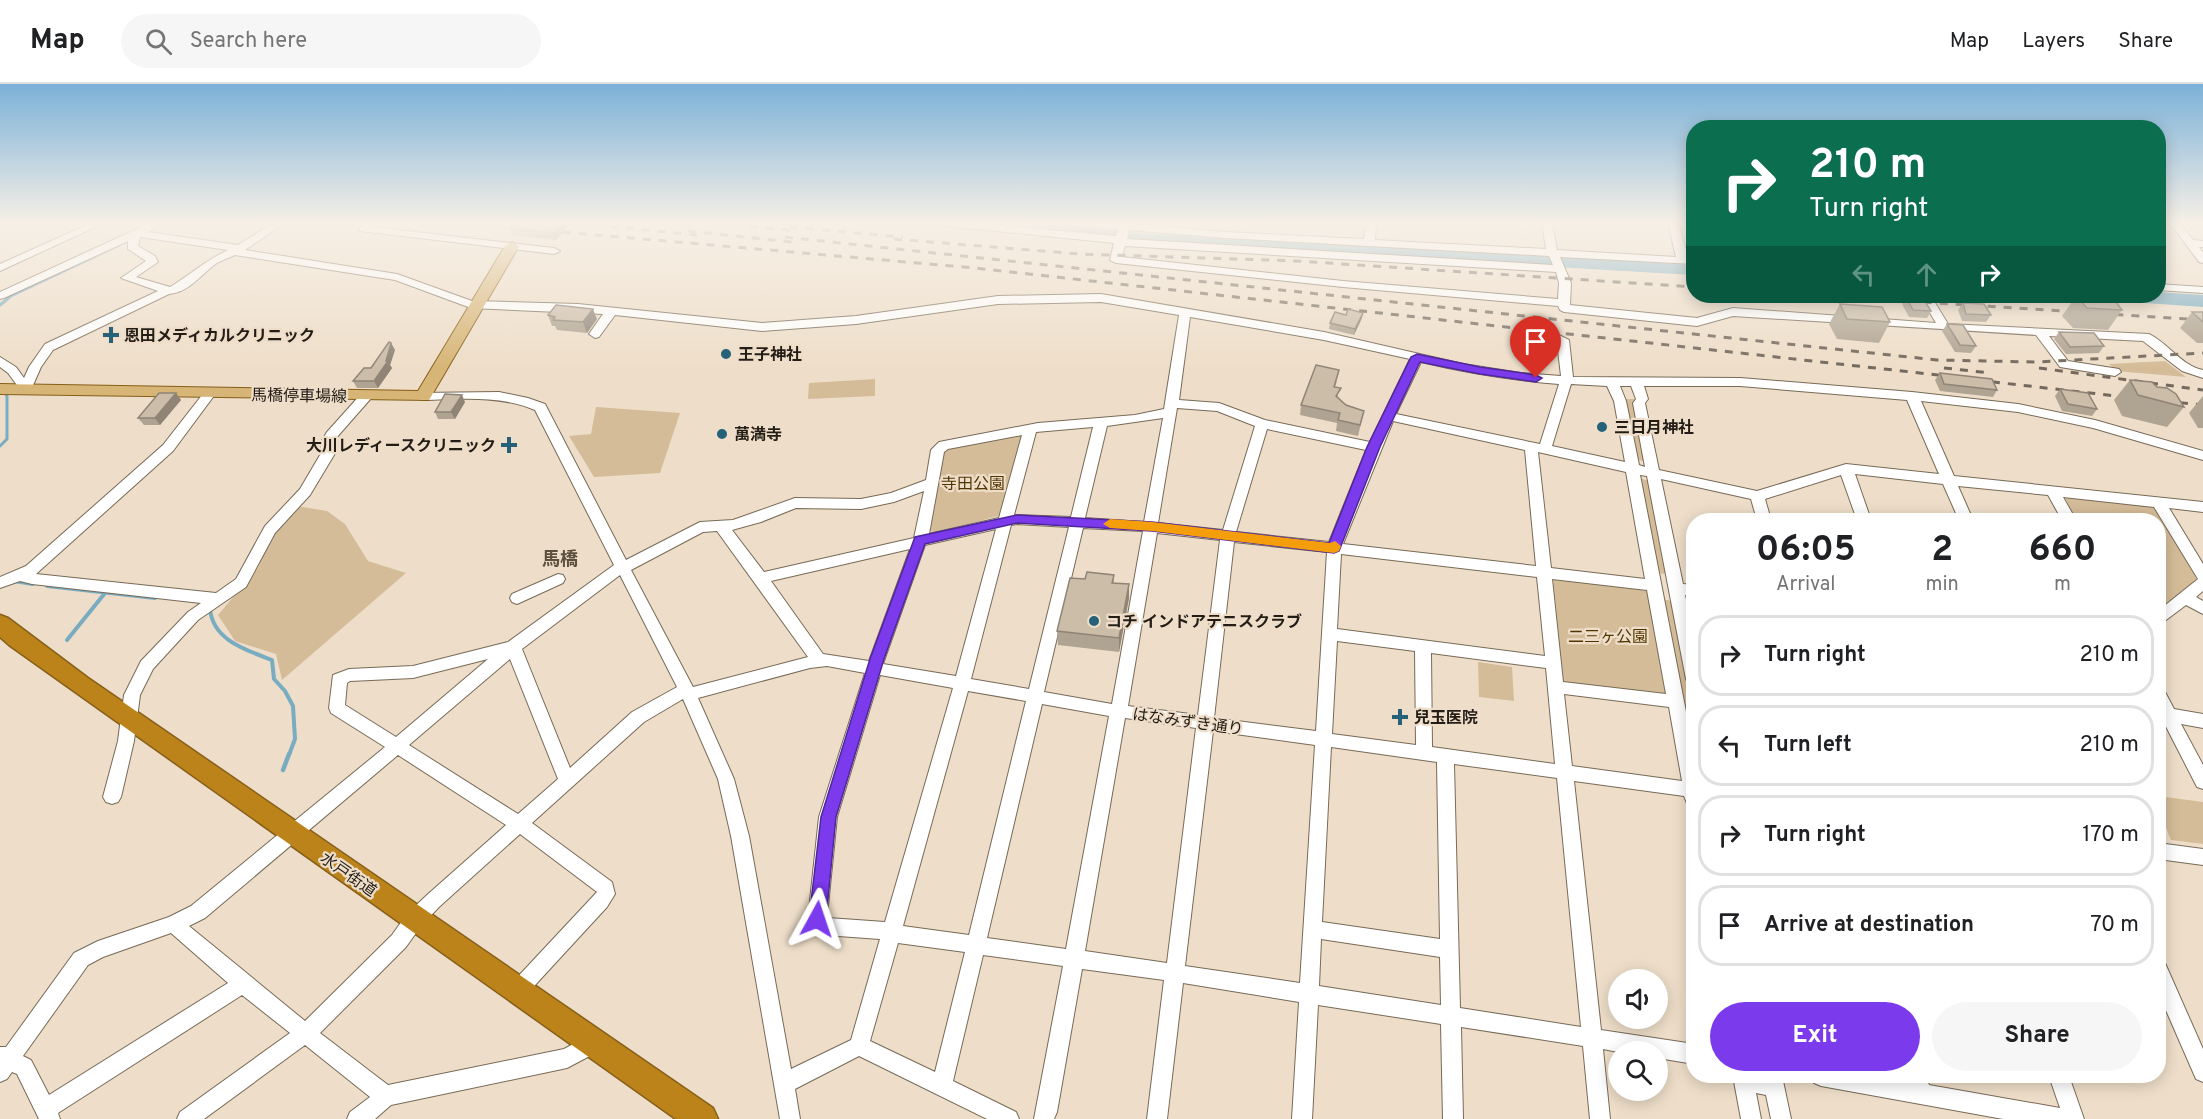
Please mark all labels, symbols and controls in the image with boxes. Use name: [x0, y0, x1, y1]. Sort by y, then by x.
search box: [121, 14, 541, 68]
text: Map: [30, 23, 85, 59]
icon: search: [142, 25, 175, 58]
text: Search here: [190, 28, 307, 55]
text: Map: [1950, 28, 1989, 55]
text: Layers: [2022, 28, 2085, 55]
text: Share: [2118, 28, 2173, 55]
text: 210 m: [1809, 140, 1926, 193]
icon: right: [1710, 144, 1788, 222]
text: Turn right: [1809, 192, 1928, 226]
icon: left: [1847, 258, 1880, 291]
icon: ahead: [1910, 258, 1943, 291]
icon: right: [1973, 258, 2006, 291]
pin: [1510, 316, 1561, 378]
icon: arrive: [1519, 325, 1552, 358]
marker: 恩田メディカルクリニック: [102, 326, 120, 344]
place label: 恩田メディカルクリニック: [124, 327, 315, 347]
place label: 王子神社: [738, 345, 802, 366]
marker: 王子神社: [719, 347, 733, 361]
street label: 馬橋停車場線: [251, 386, 347, 408]
place label: 三日月神社: [1614, 418, 1694, 439]
marker: 三日月神社: [1595, 420, 1609, 434]
place label: 萬満寺: [734, 426, 782, 446]
marker: 萬満寺: [715, 427, 729, 441]
marker: 大川レディースクリニック: [500, 436, 518, 454]
place label: 大川レディースクリニック: [306, 437, 496, 457]
park label: 寺田公園: [941, 475, 1005, 495]
text: 06:05: [1756, 528, 1856, 574]
text: 2: [1931, 528, 1953, 574]
text: 660: [2028, 528, 2096, 574]
district label: 馬橋: [542, 549, 578, 572]
text: Arrival: [1776, 572, 1836, 598]
text: min: [1926, 572, 1959, 598]
text: m: [2054, 572, 2071, 598]
place label: コチ インドアテニスクラブ: [1106, 613, 1302, 633]
marker: コチ インドアテニスクラブ: [1087, 614, 1101, 628]
park label: 二三ヶ公園: [1568, 628, 1648, 648]
icon: right: [1713, 639, 1746, 672]
text: Turn right: [1764, 642, 1866, 669]
text: 210 m: [2079, 642, 2139, 669]
street label: はなみずき通り: [1131, 705, 1245, 741]
marker: 兒玉医院: [1391, 708, 1409, 726]
place label: 兒玉医院: [1414, 709, 1478, 729]
icon: left: [1713, 729, 1746, 762]
text: Turn left: [1764, 732, 1852, 759]
text: 210 m: [2079, 732, 2139, 759]
icon: right: [1713, 819, 1746, 852]
text: Turn right: [1764, 822, 1866, 849]
text: 170 m: [2082, 822, 2139, 849]
street label: 水戸街道: [316, 849, 380, 902]
position arrow: [785, 887, 849, 951]
icon: arrive: [1713, 909, 1746, 942]
text: Arrive at destination: [1764, 912, 1974, 939]
text: 70 m: [2090, 912, 2139, 939]
map controls: [1608, 969, 1668, 1101]
button: sound: [1608, 969, 1668, 1029]
button: Exit: [1710, 1002, 1920, 1071]
button: Share: [1932, 1002, 2142, 1071]
button: search: [1608, 1041, 1668, 1101]

